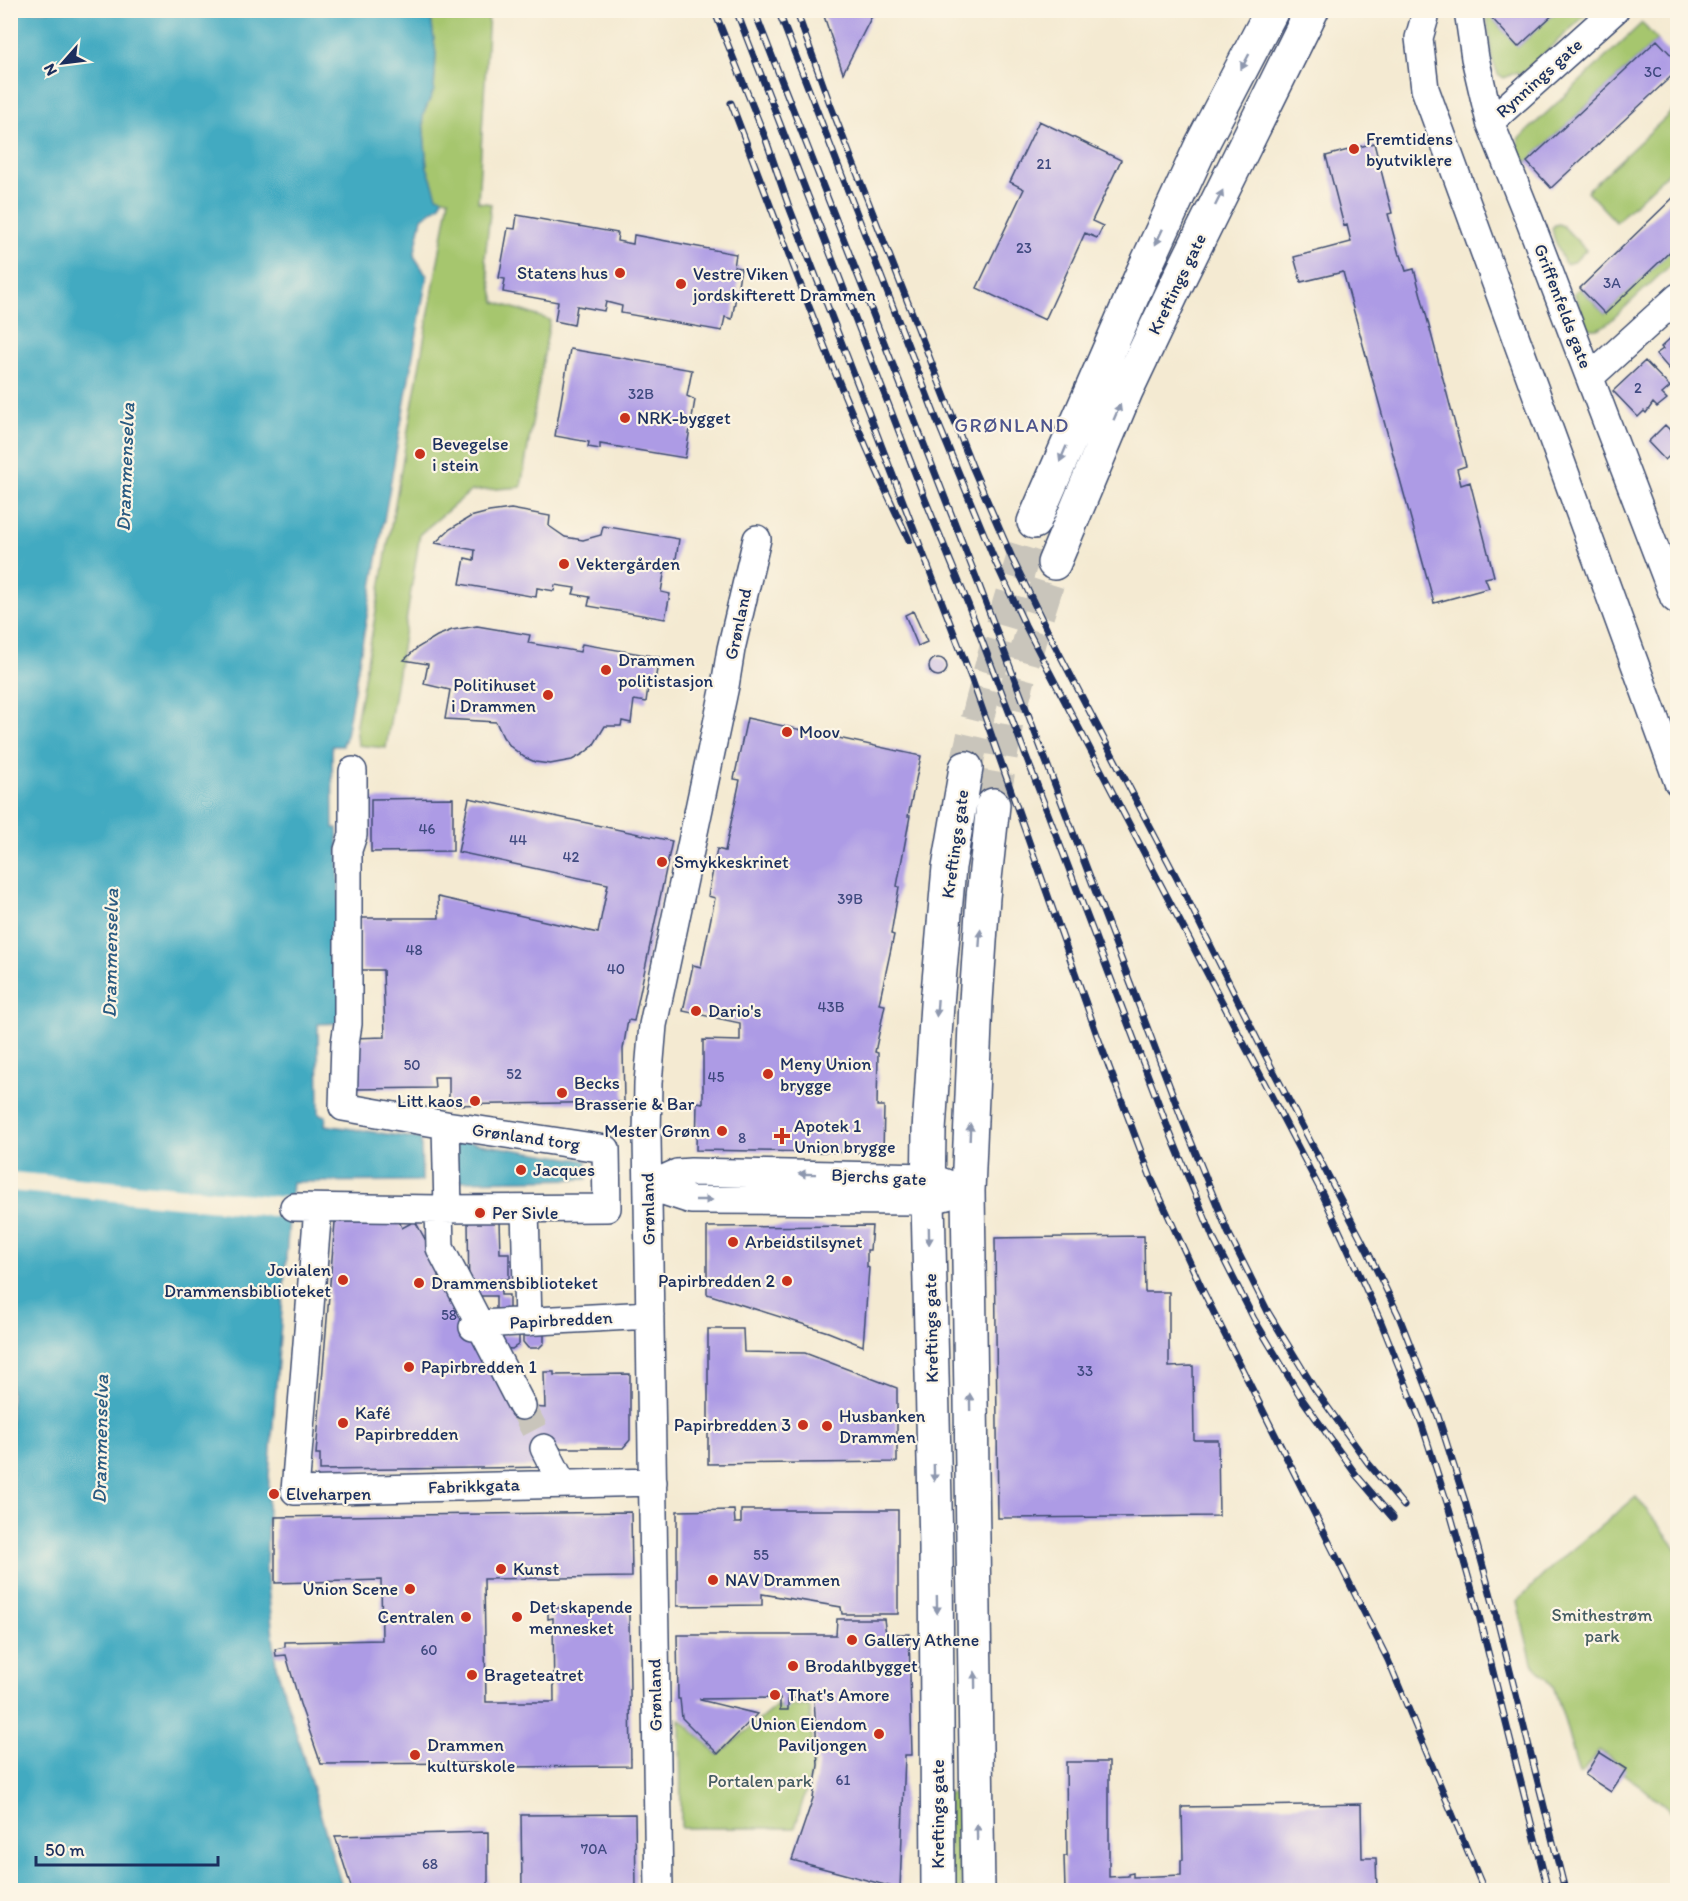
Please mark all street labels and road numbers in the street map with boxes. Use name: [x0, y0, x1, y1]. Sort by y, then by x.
street label: Rynnings gate: [1491, 34, 1587, 122]
street label: Kreftings gate: [1143, 230, 1211, 338]
street label: Griffenfelds gate: [1529, 241, 1597, 371]
street label: Grønland: [720, 586, 756, 662]
street label: Kreftings gate: [936, 788, 974, 900]
street label: Grønland torg: [471, 1119, 582, 1156]
street label: Bjerchs gate: [831, 1164, 927, 1190]
street label: Grønland: [636, 1172, 660, 1246]
street label: Kreftings gate: [919, 1273, 943, 1383]
street label: Papirbredden: [509, 1306, 613, 1334]
street label: Fabrikkgata: [428, 1473, 521, 1499]
street label: Grønland: [643, 1658, 667, 1732]
street label: Kreftings gate: [927, 1759, 949, 1869]

